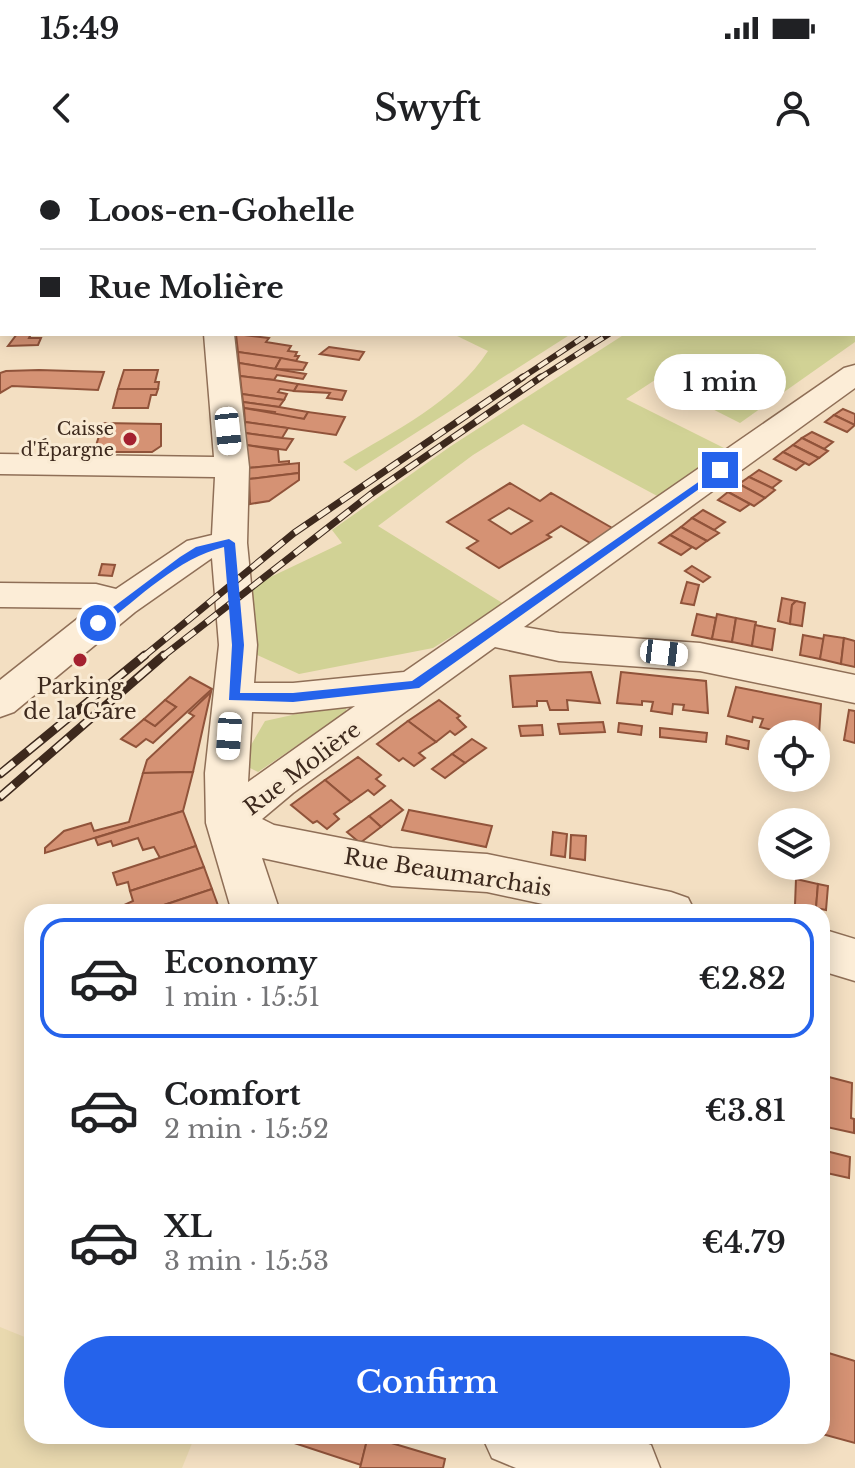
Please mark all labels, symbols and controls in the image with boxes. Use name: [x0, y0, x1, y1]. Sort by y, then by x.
text: 15:49: [40, 10, 120, 47]
icon: back: [40, 86, 84, 130]
text: Swyft: [374, 86, 481, 131]
icon: person: [771, 86, 815, 130]
text: Loos-en-Gohelle: [88, 192, 355, 229]
text: Rue Molière: [88, 269, 284, 306]
callout: 1 min: [654, 354, 786, 410]
text: 1 min: [683, 366, 757, 398]
car: [214, 406, 242, 456]
place label: Caisse d'Épargne: [21, 418, 114, 461]
marker: Caisse d'Épargne: [121, 430, 139, 448]
route end: [702, 452, 738, 488]
route start: [80, 605, 116, 641]
car: [639, 638, 689, 668]
marker: Parking de la Gare: [71, 651, 89, 669]
place label: Parking de la Gare: [23, 673, 137, 725]
car: [215, 711, 243, 761]
street label: Rue Molière: [239, 716, 366, 821]
map controls: [758, 720, 830, 880]
button: locate: [758, 720, 830, 792]
button: layers: [758, 808, 830, 880]
street label: Rue Beaumarchais: [342, 843, 554, 902]
icon: car: [68, 942, 140, 1014]
text: Economy: [164, 944, 317, 981]
text: €2.82: [699, 960, 786, 997]
text: 1 min · 15:51: [164, 981, 320, 1013]
icon: car: [68, 1074, 140, 1146]
text: Comfort: [164, 1076, 301, 1113]
text: €3.81: [705, 1092, 786, 1129]
text: 2 min · 15:52: [164, 1113, 329, 1145]
icon: car: [68, 1206, 140, 1278]
text: XL: [164, 1208, 212, 1245]
text: €4.79: [702, 1224, 786, 1261]
text: 3 min · 15:53: [164, 1245, 329, 1277]
button: Confirm: [64, 1336, 790, 1428]

